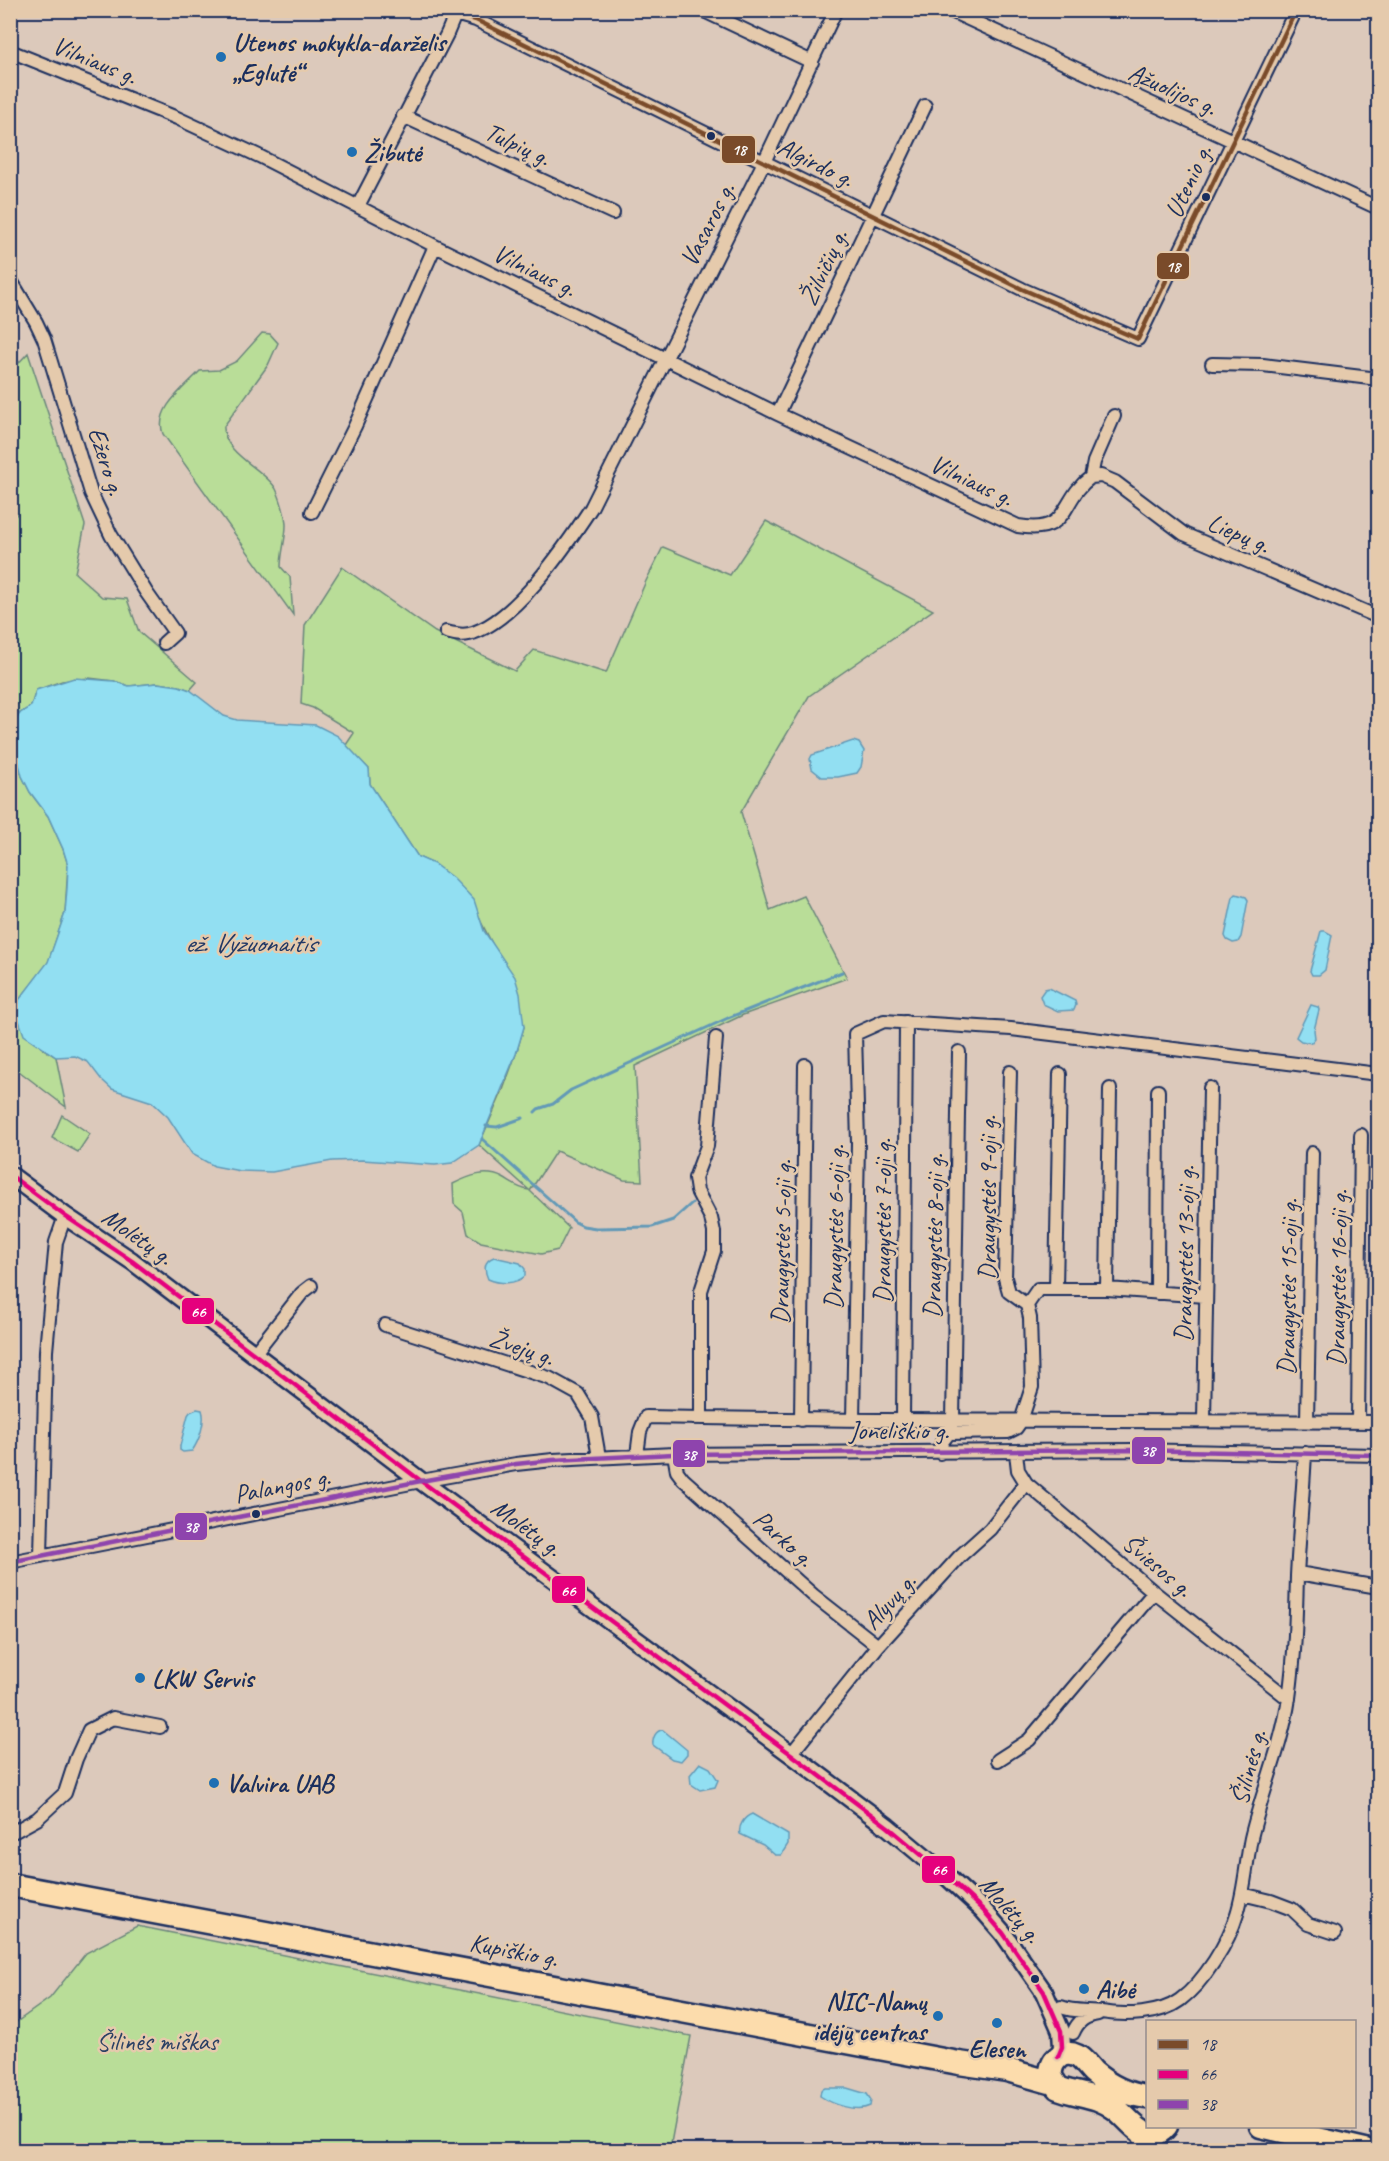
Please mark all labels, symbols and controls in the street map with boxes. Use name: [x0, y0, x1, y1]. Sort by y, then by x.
place label: Utenos mokykla-darželis „Eglutė“: [233, 26, 448, 89]
street label: Vilniaus g.: [48, 29, 143, 93]
marker: Utenos mokykla-darželis „Eglutė“: [214, 50, 228, 64]
street label: Ąžuolijos g.: [1123, 55, 1223, 124]
street label: Tulpių g.: [480, 115, 557, 174]
unlabelled marker: [705, 130, 717, 142]
street label: Algirdo g.: [772, 130, 860, 195]
line badge: 18: [721, 135, 756, 164]
place label: Žibutė: [364, 136, 423, 169]
street label: Utenio g.: [1157, 138, 1220, 223]
text: 18: [732, 140, 748, 160]
marker: Žibutė: [345, 145, 359, 159]
street label: Vasaros g.: [672, 176, 743, 272]
unlabelled marker: [1200, 191, 1212, 203]
street label: Žilvičių g.: [791, 223, 856, 311]
street label: Vilniaus g.: [488, 236, 582, 305]
line badge: 18: [1156, 252, 1190, 280]
text: 18: [1166, 257, 1182, 277]
street label: Ežero g.: [80, 423, 133, 500]
street label: Vilniaus g.: [925, 447, 1020, 514]
street label: Liepų g.: [1203, 506, 1276, 562]
water label: ež. Vyžuonaitis: [184, 926, 320, 960]
street label: Draugystės 9-oji g.: [971, 1115, 1004, 1280]
street label: Draugystės 7-oji g.: [866, 1138, 899, 1303]
street label: Draugystės 6-oji g.: [817, 1144, 852, 1310]
street label: Draugystės 8-oji g.: [916, 1153, 951, 1319]
street label: Draugystės 5-oji g.: [764, 1159, 799, 1325]
street label: Draugystės 13-oji g.: [1166, 1165, 1203, 1343]
street label: Draugystės 16-oji g.: [1319, 1189, 1356, 1367]
street label: Draugystės 15-oji g.: [1269, 1198, 1306, 1376]
street label: Molėtų g.: [96, 1200, 180, 1273]
line badge: 66: [181, 1297, 215, 1325]
text: 66: [190, 1302, 207, 1322]
street label: Žvejų g.: [485, 1321, 559, 1374]
street label: Joneliškio g.: [847, 1414, 950, 1447]
line badge: 38: [1131, 1436, 1166, 1465]
line badge: 38: [672, 1439, 706, 1468]
text: 38: [1141, 1441, 1157, 1461]
text: 38: [682, 1445, 698, 1465]
street label: Palangos g.: [231, 1460, 334, 1511]
street label: Molėtų g.: [485, 1491, 569, 1565]
street label: Parko g.: [746, 1502, 822, 1575]
unlabelled marker: [250, 1508, 262, 1520]
line badge: 38: [174, 1512, 208, 1541]
text: 38: [184, 1517, 200, 1537]
street label: Šviesos g.: [1116, 1526, 1200, 1605]
street label: Alyvų g.: [855, 1565, 924, 1637]
line badge: 66: [551, 1575, 586, 1604]
text: 66: [560, 1581, 577, 1601]
place label: LKW Servis: [152, 1662, 256, 1695]
marker: LKW Servis: [133, 1671, 147, 1685]
street label: Šilinės g.: [1223, 1725, 1275, 1808]
place label: Valvira UAB: [226, 1767, 336, 1800]
marker: Valvira UAB: [207, 1776, 221, 1790]
line badge: 66: [921, 1855, 956, 1884]
text: 66: [931, 1860, 948, 1880]
street label: Molėtų g.: [972, 1868, 1050, 1951]
street label: Kupiškio g.: [467, 1926, 562, 1975]
unlabelled marker: [1029, 1973, 1041, 1985]
place label: Aibė: [1096, 1973, 1137, 2006]
marker: Aibė: [1077, 1982, 1091, 1996]
place label: NIC-Namų idėjų centras: [813, 1985, 929, 2048]
marker: NIC-Namų idėjų centras: [931, 2009, 945, 2023]
marker: Elesen: [990, 2016, 1004, 2030]
legend: [1146, 2020, 1356, 2128]
park label: Šilinės miškas: [96, 2025, 220, 2058]
place label: Elesen: [969, 2032, 1028, 2065]
text: 18: [1200, 2033, 1218, 2055]
text: 66: [1200, 2063, 1217, 2085]
text: 38: [1200, 2093, 1218, 2115]

